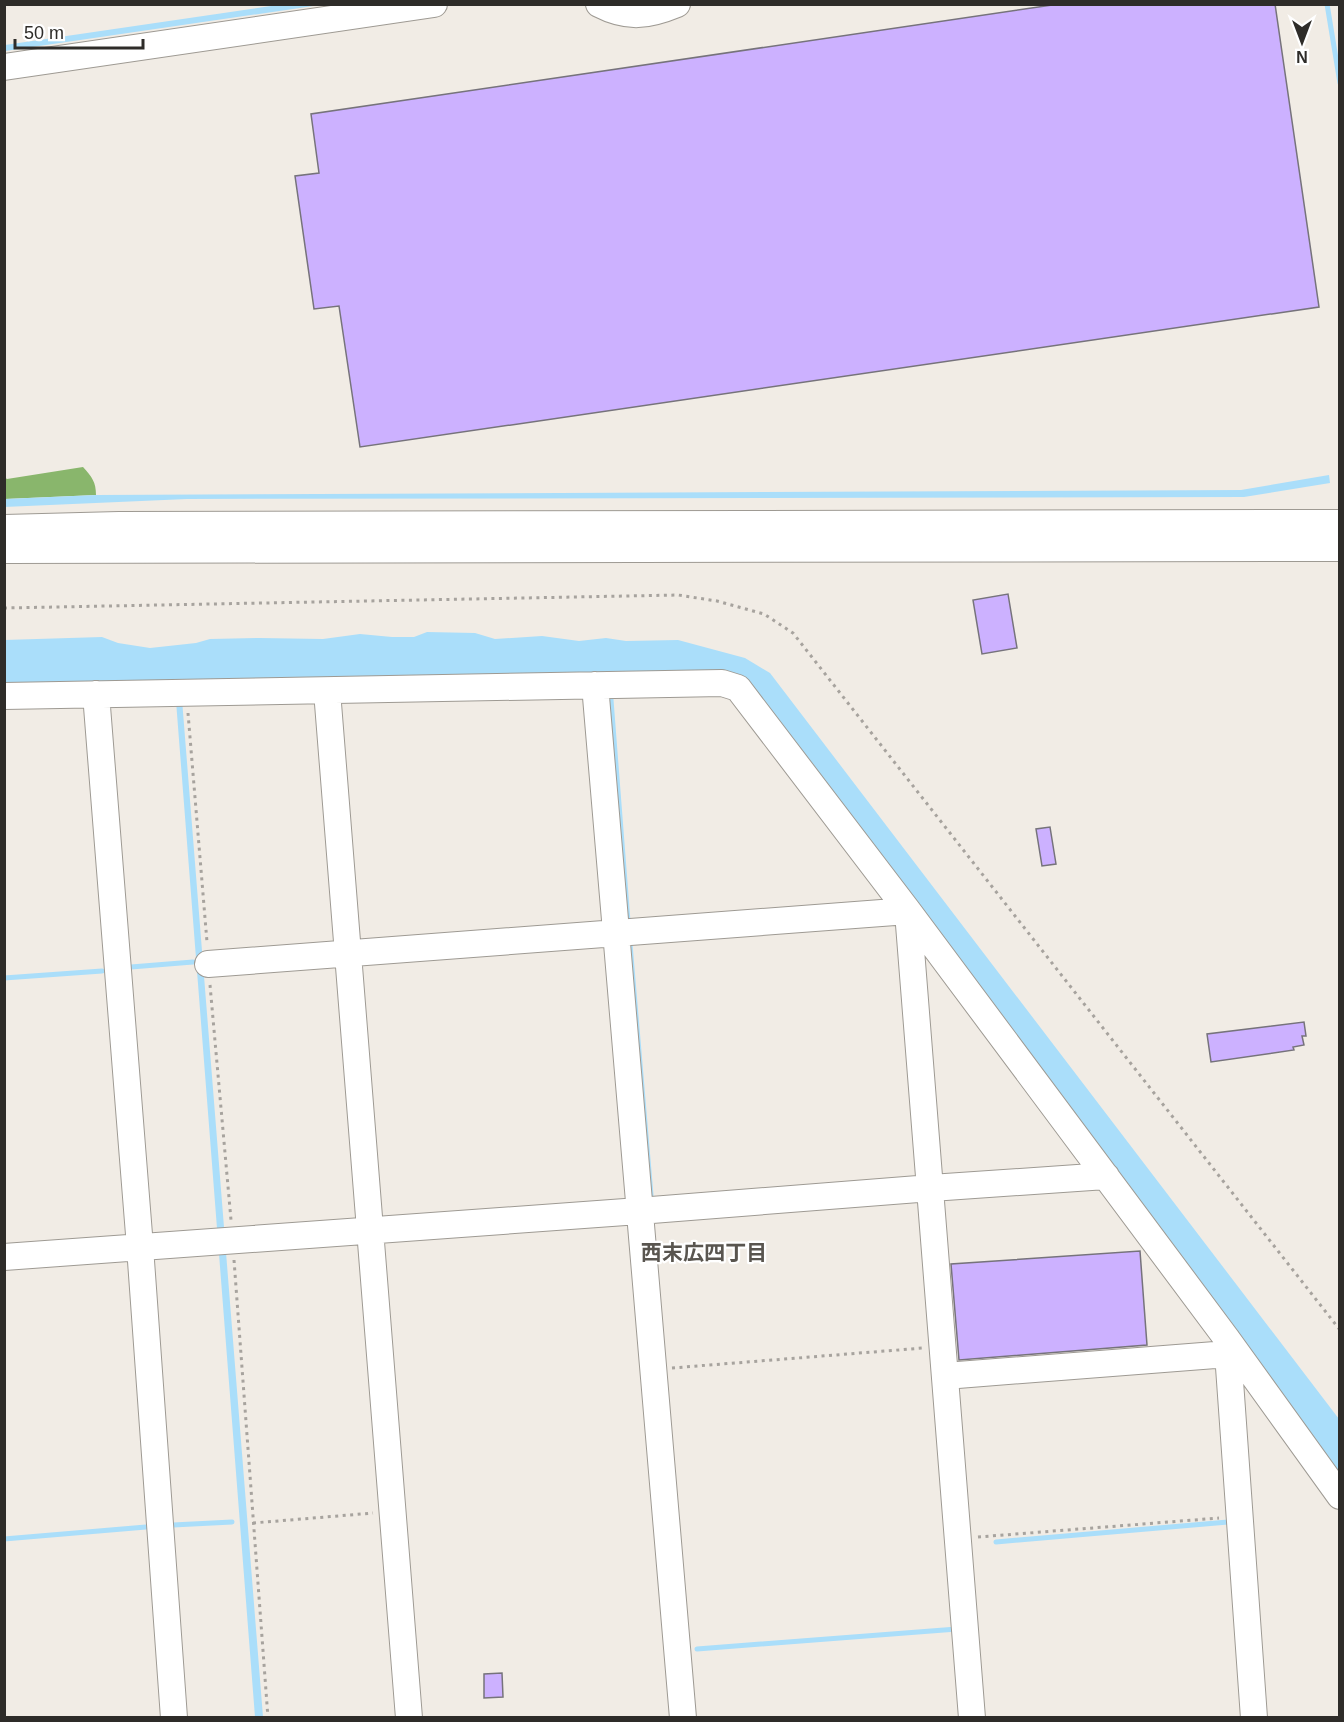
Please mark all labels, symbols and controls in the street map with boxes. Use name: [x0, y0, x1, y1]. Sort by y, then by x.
scale bar: [15, 12, 142, 50]
north arrow: [1272, 12, 1332, 72]
text: 50 m: [24, 23, 64, 43]
text: N: [1296, 48, 1308, 65]
district label: 西末広四丁目: [641, 1241, 767, 1264]

